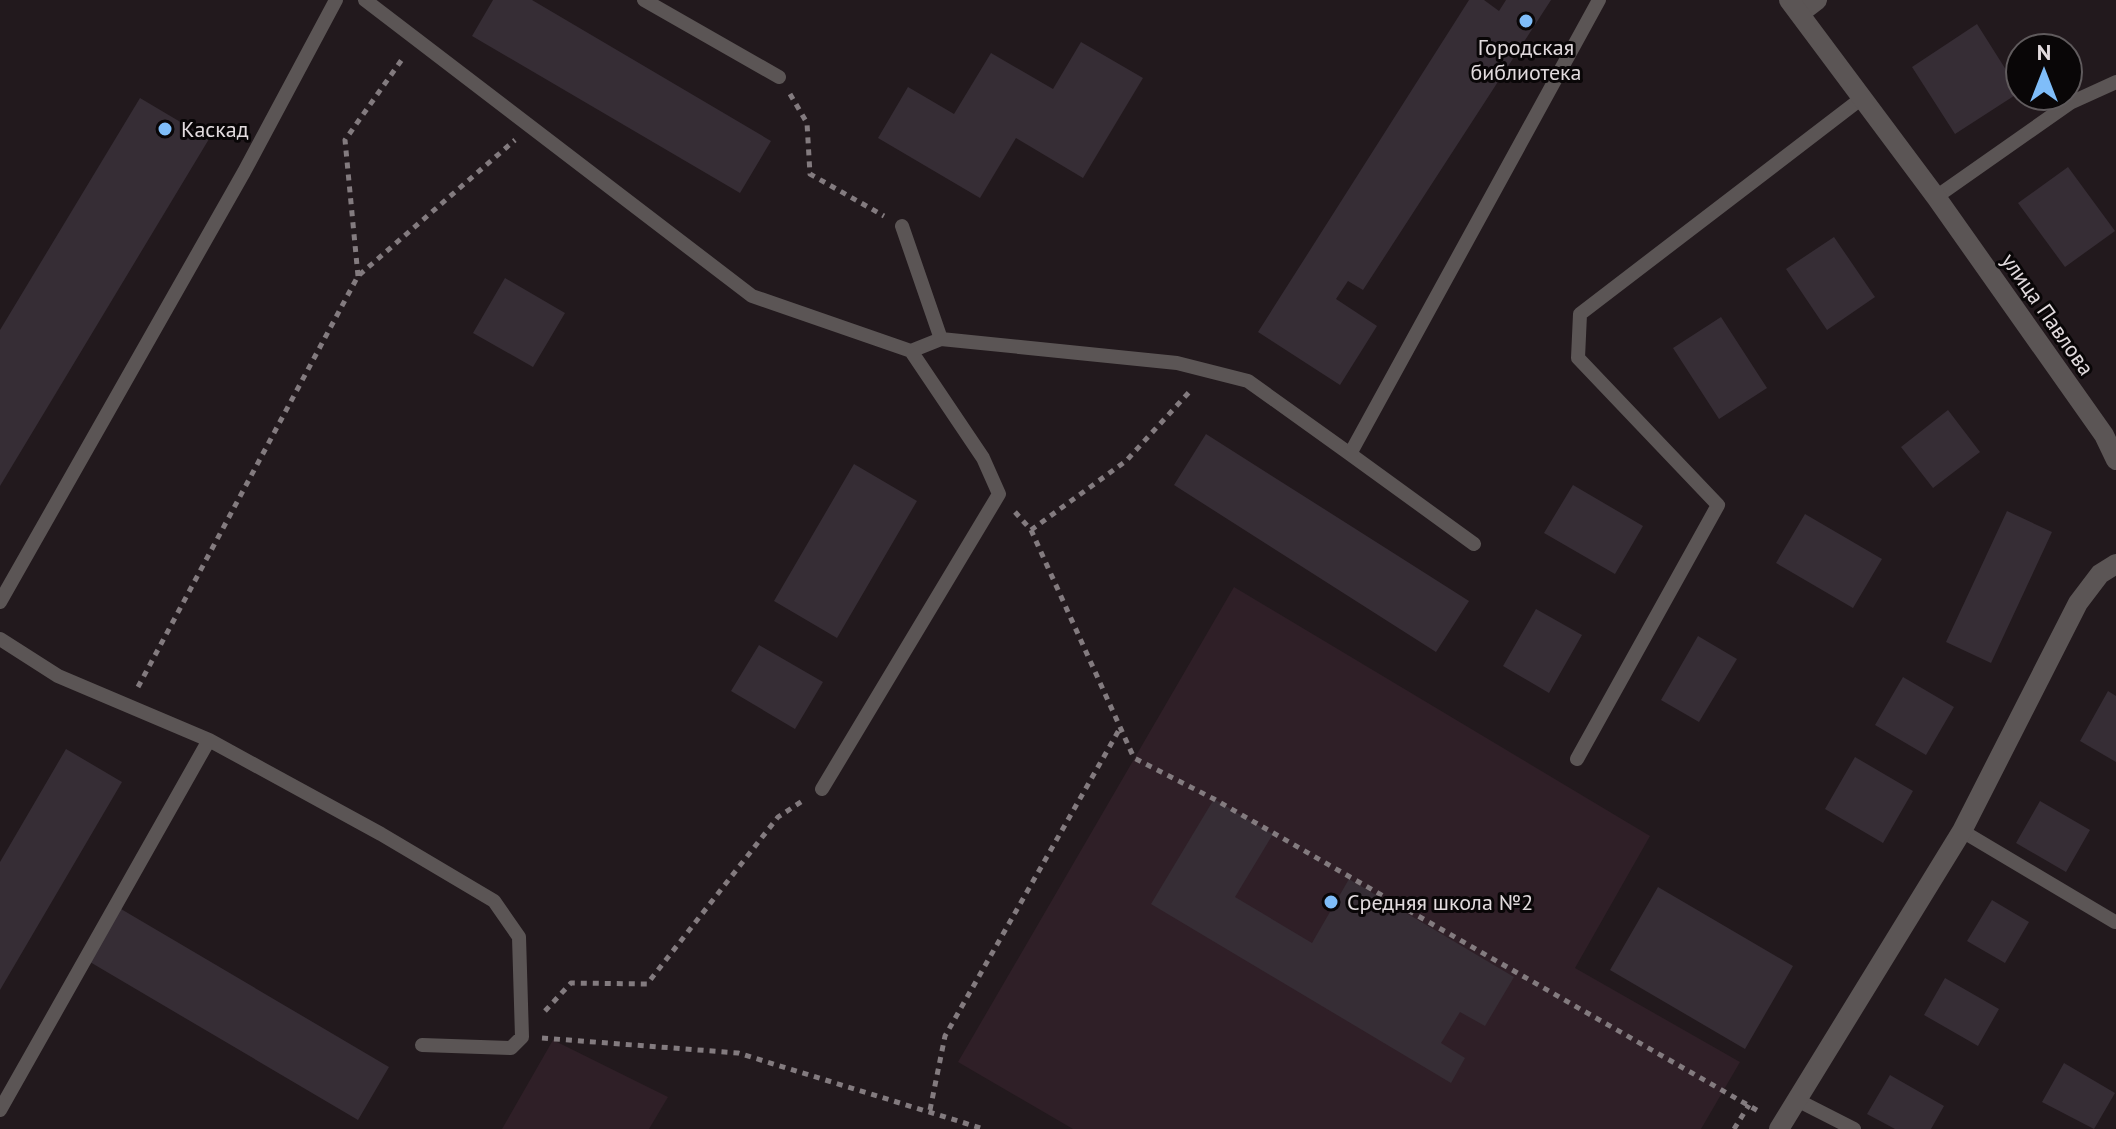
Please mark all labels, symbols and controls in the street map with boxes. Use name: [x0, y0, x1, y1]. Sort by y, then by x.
marker: Городская библиотека: [1517, 12, 1535, 30]
north arrow: [2004, 32, 2084, 112]
place label: Городская библиотека: [1471, 33, 1582, 86]
text: N: [2037, 38, 2051, 66]
place label: Каскад: [181, 115, 249, 143]
marker: Каскад: [156, 120, 174, 138]
street label: улица Павлова: [1996, 247, 2100, 381]
place label: Средняя школа №2: [1347, 888, 1533, 916]
marker: Средняя школа №2: [1322, 893, 1340, 911]

